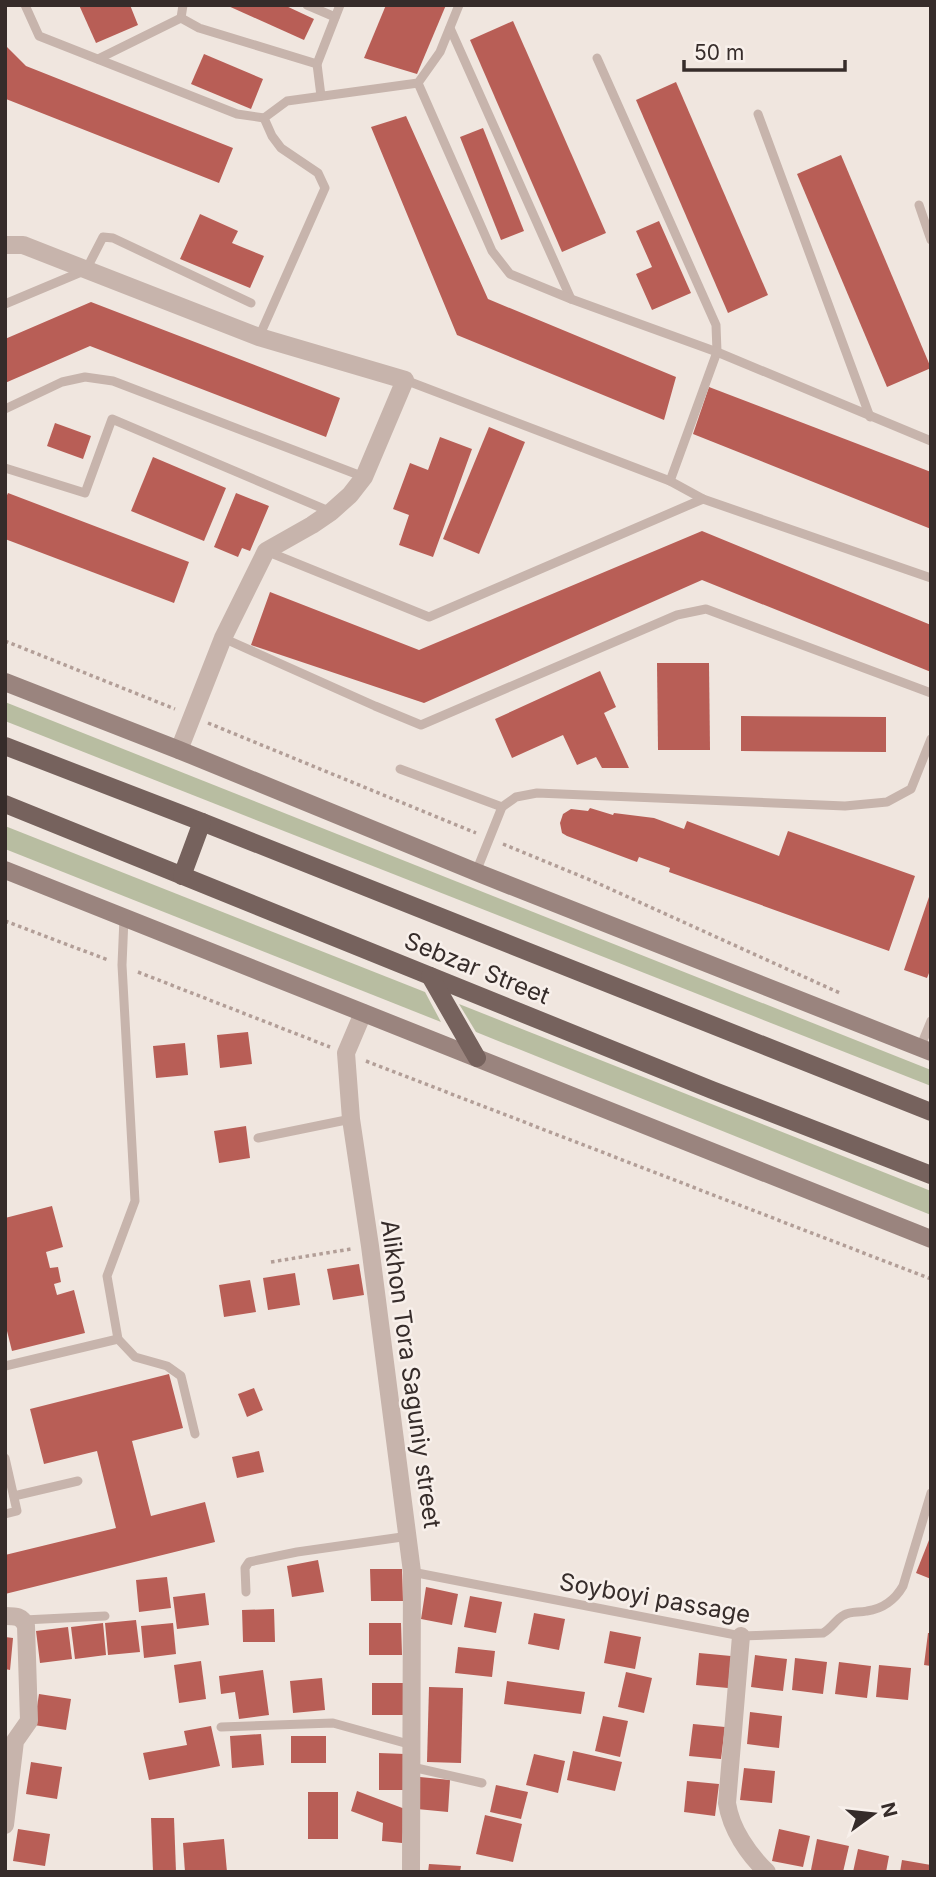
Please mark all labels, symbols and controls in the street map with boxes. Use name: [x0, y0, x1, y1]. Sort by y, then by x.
scale bar: [684, 28, 845, 72]
text: 50 m: [694, 40, 744, 65]
street label: Sebzar Street: [400, 926, 554, 1010]
street label: Alikhon Tora Saguniy street: [375, 1218, 447, 1530]
street label: Soyboyi passage: [557, 1567, 753, 1629]
north arrow: [838, 1779, 908, 1849]
text: N: [876, 1800, 902, 1820]

